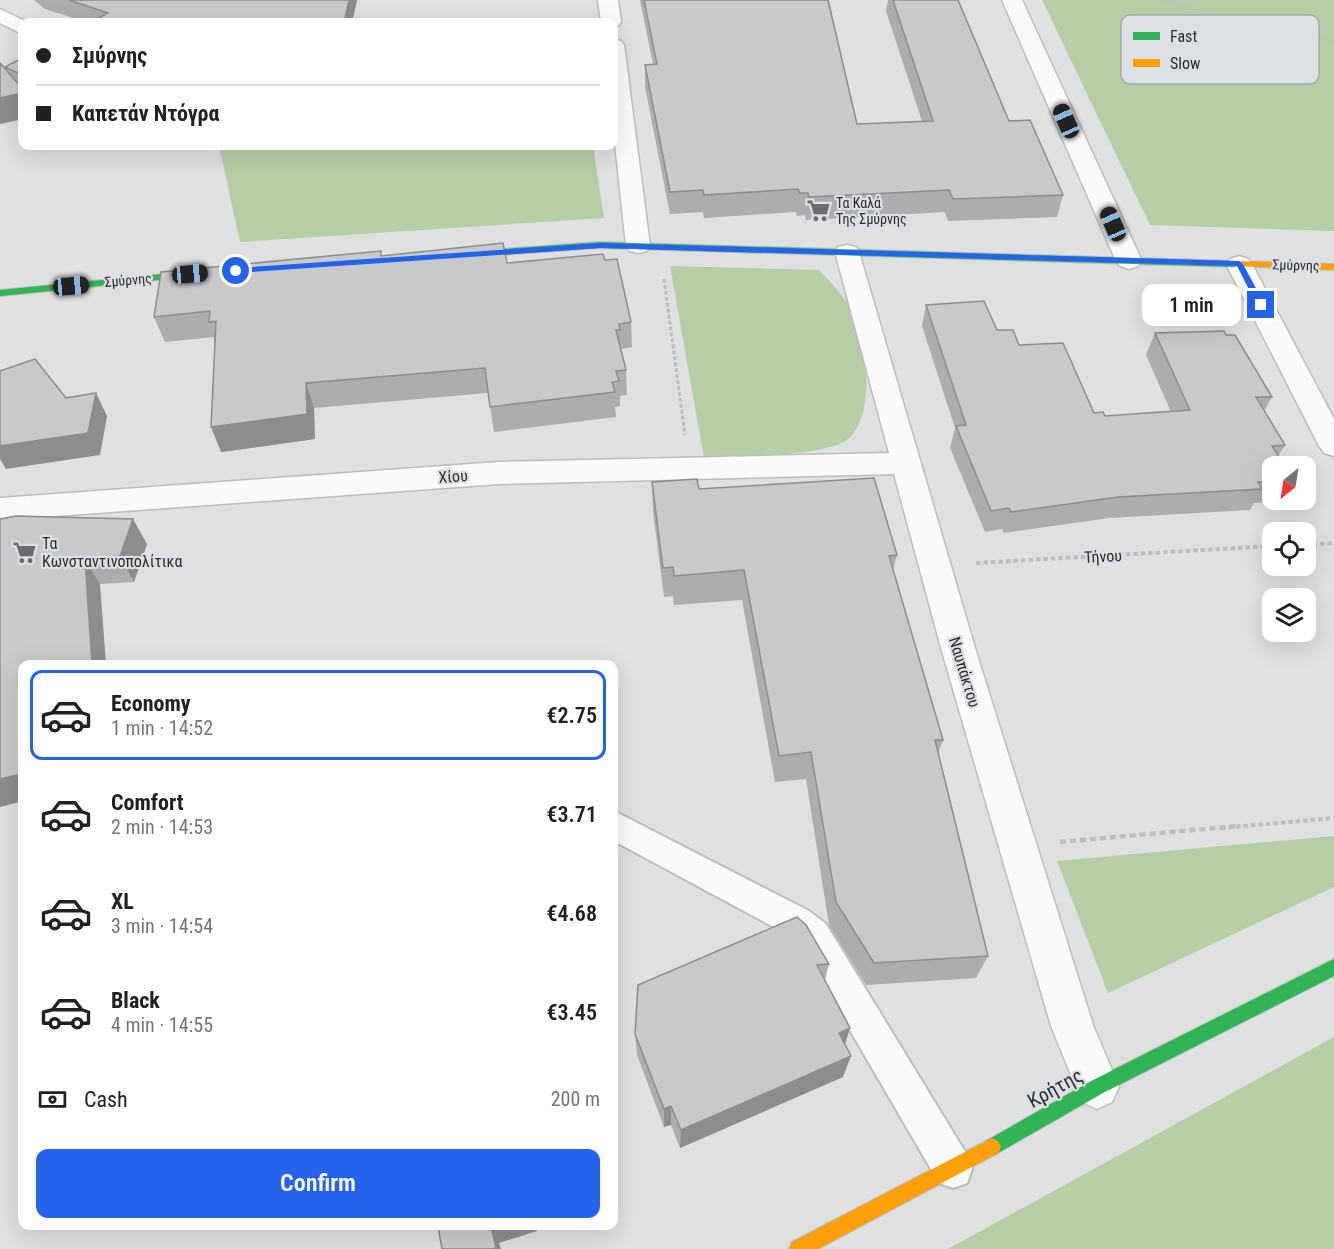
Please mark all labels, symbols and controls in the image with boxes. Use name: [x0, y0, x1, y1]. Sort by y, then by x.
legend: [1121, 15, 1319, 84]
text: Fast: [1170, 27, 1197, 46]
text: Σμύρνης: [72, 43, 147, 68]
text: Slow: [1170, 54, 1200, 73]
text: Καπετάν Ντόγρα: [72, 101, 219, 126]
car: [1050, 101, 1082, 141]
place label: Τα Καλά Της Σμύρνης: [836, 195, 907, 227]
supermarket icon: Τα Καλά Της Σμύρνης: [805, 198, 831, 224]
car: [1097, 204, 1129, 244]
street label: Σμύρνης: [1272, 256, 1320, 274]
route start: [222, 257, 249, 284]
car: [171, 263, 209, 285]
street label: Σμύρνης: [104, 270, 152, 290]
car: [52, 275, 90, 297]
callout: 1 min: [1141, 284, 1240, 326]
route end: [1247, 291, 1274, 318]
text: 1 min: [1169, 293, 1214, 317]
north arrow: [1262, 456, 1316, 510]
map controls: [1262, 456, 1316, 642]
street label: Χίου: [438, 466, 468, 487]
button: locate: [1262, 522, 1316, 576]
place label: Τα Κωνσταντινοπολίτικα: [42, 534, 182, 571]
supermarket icon: Τα Κωνσταντινοπολίτικα: [11, 539, 37, 565]
street label: Τήνου: [1084, 546, 1122, 567]
button: layers: [1262, 588, 1316, 642]
street label: Ναυπάκτου: [945, 635, 984, 710]
icon: car: [39, 688, 93, 742]
text: Economy: [111, 691, 191, 716]
text: €2.75: [546, 703, 597, 728]
text: 1 min · 14:52: [111, 716, 213, 740]
icon: car: [39, 787, 93, 841]
text: Comfort: [111, 790, 184, 815]
text: €3.71: [546, 802, 597, 827]
text: 2 min · 14:53: [111, 815, 213, 839]
icon: car: [39, 886, 93, 940]
text: XL: [111, 889, 134, 914]
text: €4.68: [546, 901, 597, 926]
text: 3 min · 14:54: [111, 914, 213, 938]
icon: car: [39, 985, 93, 1039]
text: Black: [111, 988, 160, 1013]
text: €3.45: [546, 1000, 597, 1025]
text: 4 min · 14:55: [111, 1013, 213, 1037]
street label: Κρήτης: [1023, 1063, 1087, 1113]
icon: cash: [36, 1083, 69, 1116]
text: Cash: [84, 1087, 128, 1112]
text: 200 m: [551, 1087, 600, 1111]
button: Confirm: [36, 1149, 600, 1218]

